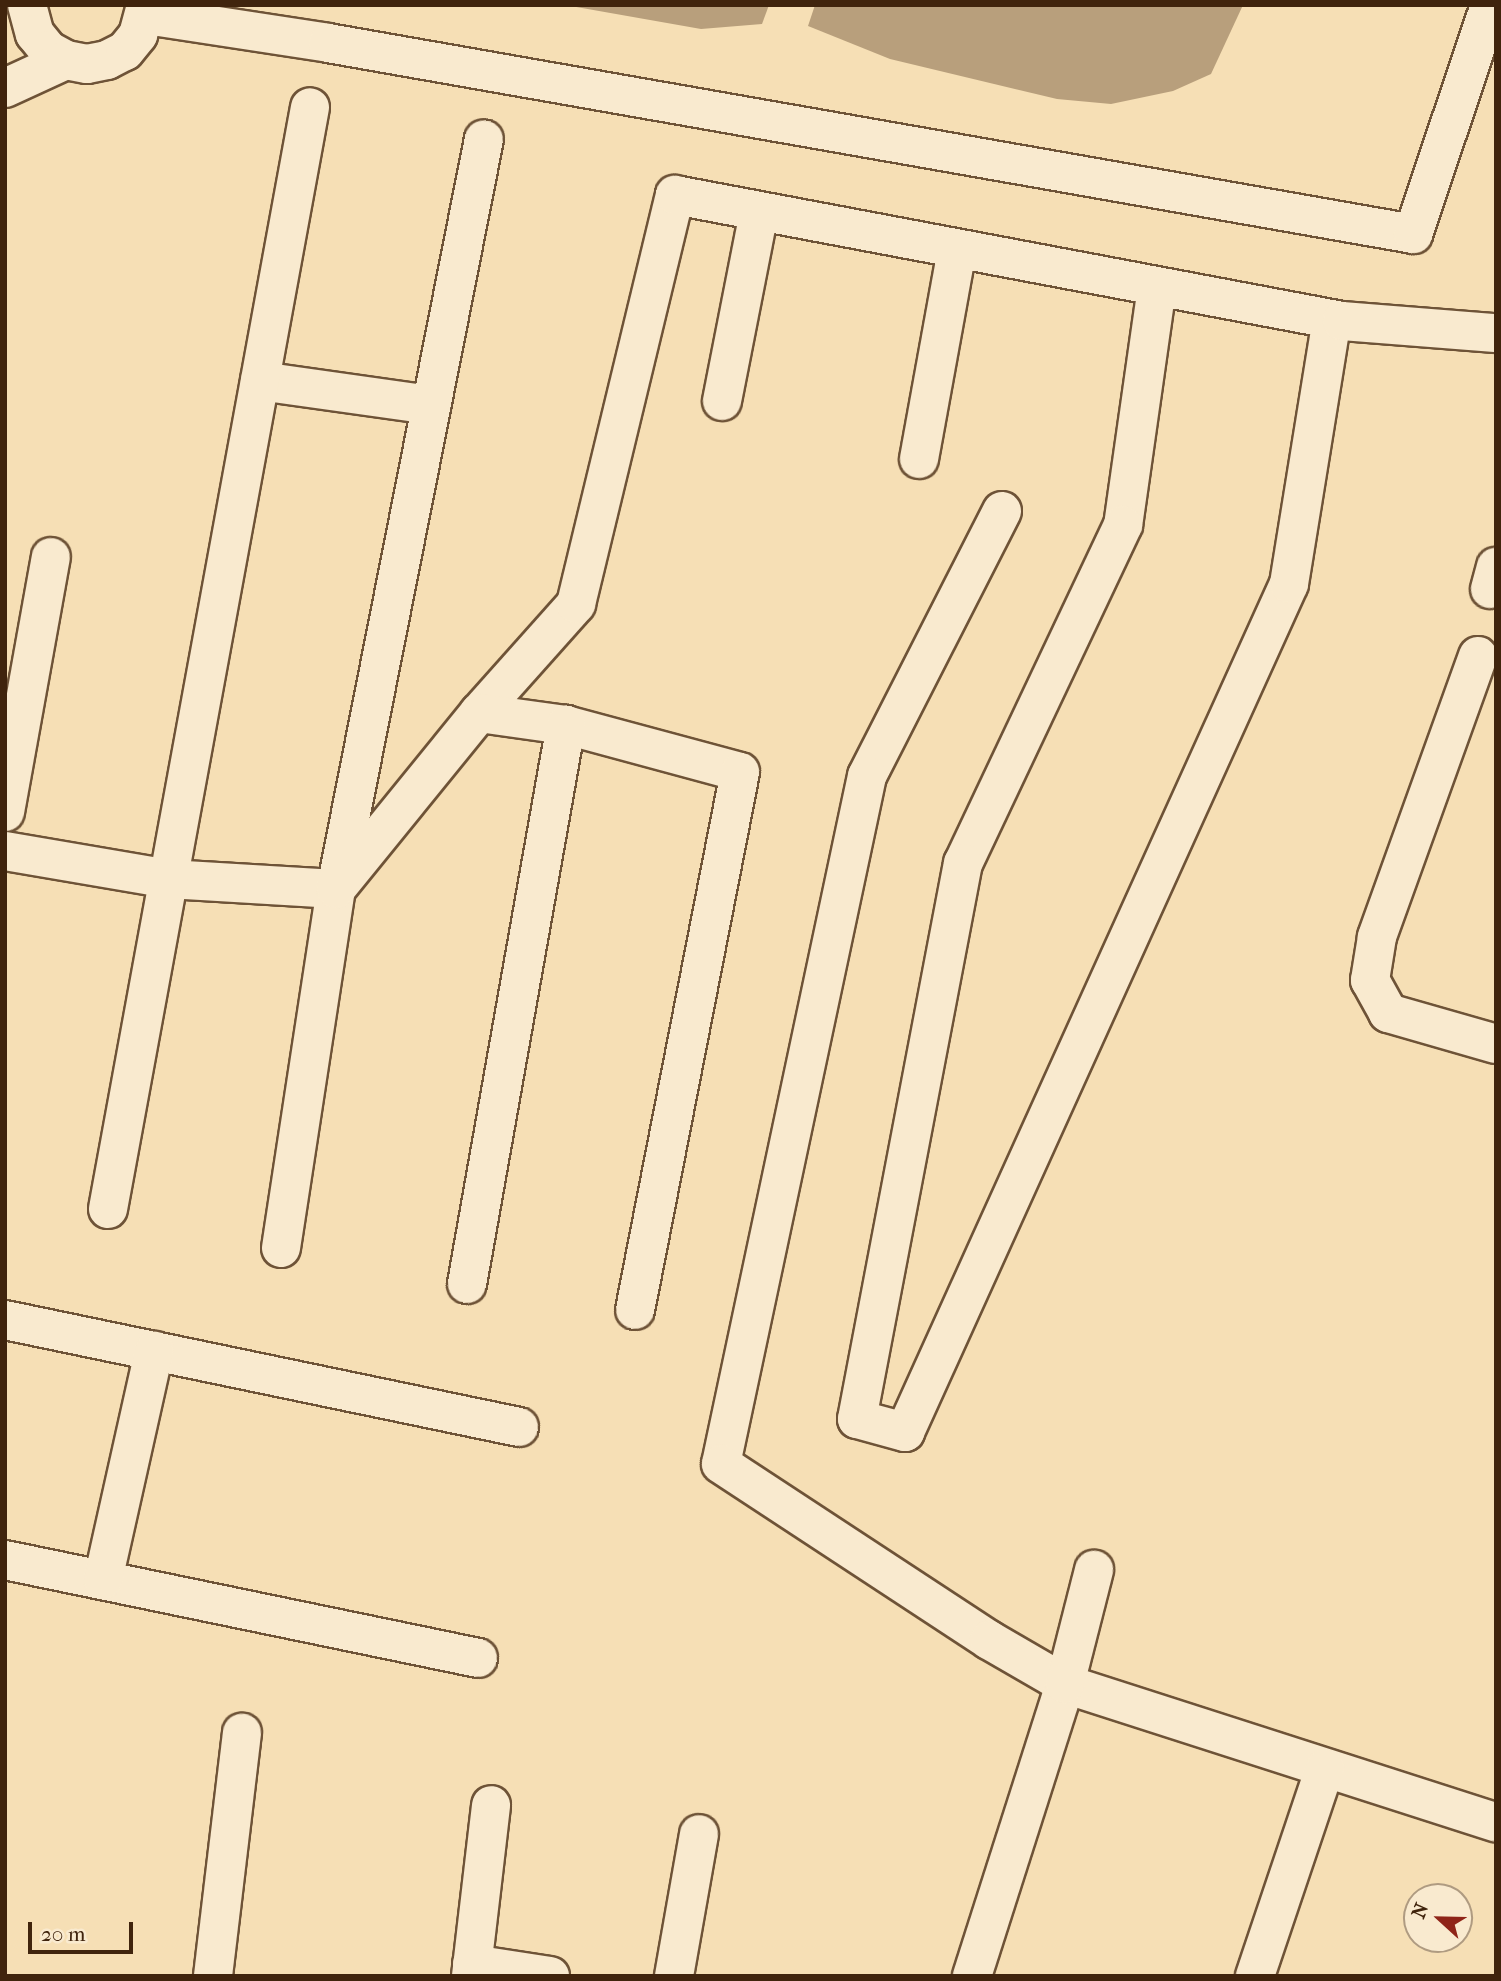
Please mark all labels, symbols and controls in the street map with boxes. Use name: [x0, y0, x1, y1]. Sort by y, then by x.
north arrow: [1403, 1883, 1473, 1953]
text: N: [1407, 1900, 1433, 1922]
scale bar: [32, 1908, 136, 1952]
text: 20 m: [41, 1922, 85, 1946]

